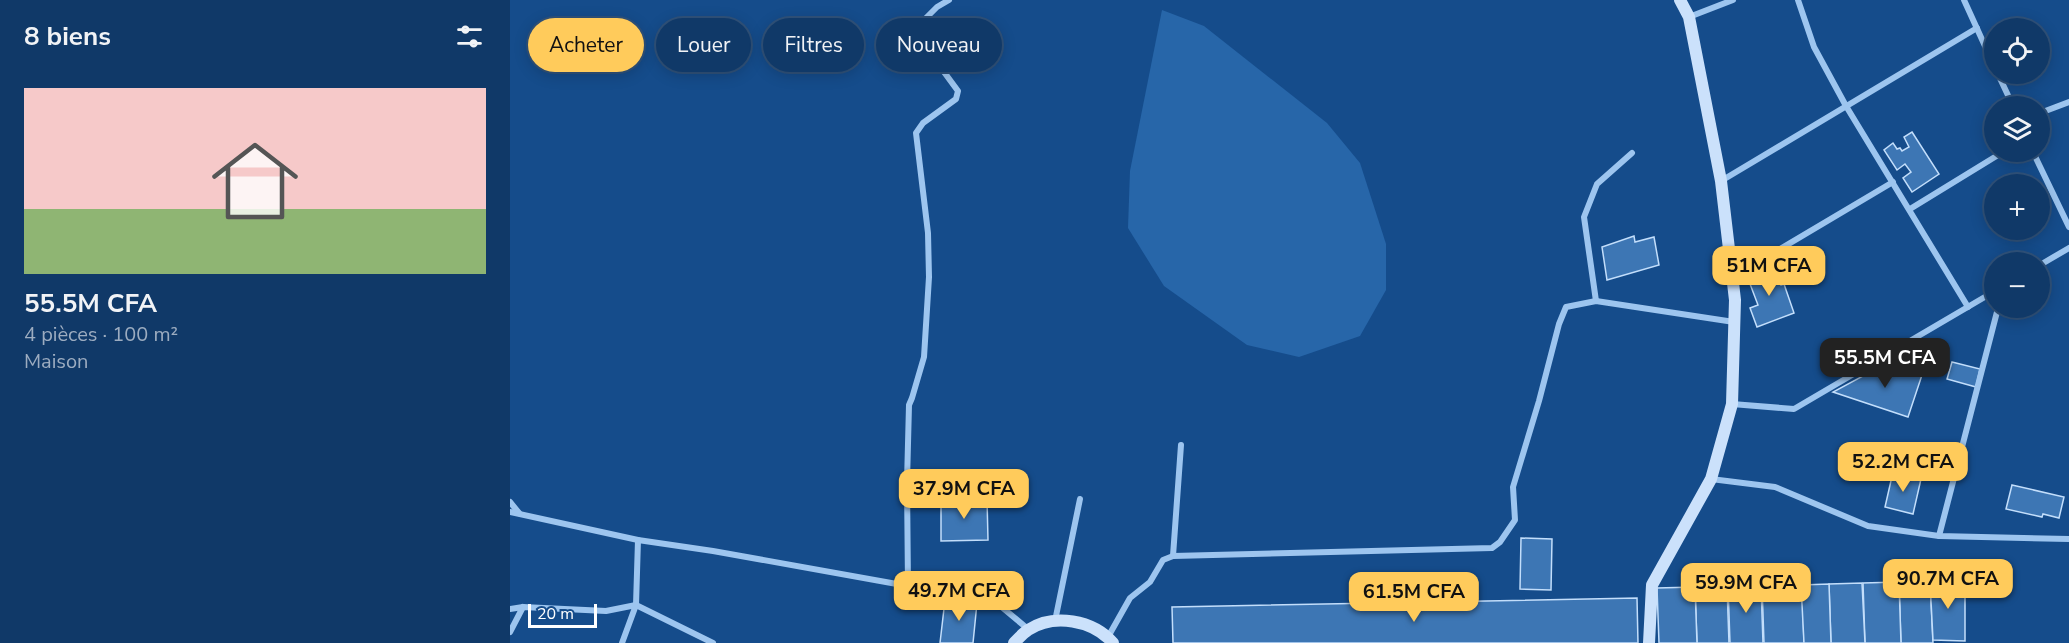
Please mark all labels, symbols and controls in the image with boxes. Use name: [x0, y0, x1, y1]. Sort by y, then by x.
chip: Acheter: [528, 18, 644, 72]
chip: Louer: [656, 18, 751, 72]
chip: Filtres: [763, 18, 864, 72]
chip: Nouveau: [876, 18, 1002, 72]
map controls: [1984, 18, 2050, 318]
button: locate: [1984, 18, 2050, 84]
text: 8 biens: [24, 19, 111, 54]
icon: filters: [453, 20, 486, 53]
button: layers: [1984, 96, 2050, 162]
icon: home: [201, 127, 309, 235]
button: +: [1984, 174, 2050, 240]
pin: 51M CFA: [1714, 246, 1824, 297]
text: 51M CFA: [1726, 252, 1812, 279]
button: −: [1984, 252, 2050, 318]
text: 55.5M CFA: [24, 286, 157, 321]
text: 4 pièces · 100 m²: [24, 321, 178, 348]
pin: 55.5M CFA: [1816, 338, 1954, 389]
text: 55.5M CFA: [1834, 344, 1936, 371]
text: Maison: [24, 348, 88, 375]
pin: 52.2M CFA: [1834, 442, 1972, 493]
text: 52.2M CFA: [1852, 448, 1954, 475]
pin: 37.9M CFA: [895, 469, 1033, 520]
text: 37.9M CFA: [913, 475, 1015, 502]
pin: 90.7M CFA: [1879, 559, 2017, 610]
pin: 59.9M CFA: [1677, 563, 1815, 614]
text: 90.7M CFA: [1897, 565, 1999, 592]
text: 59.9M CFA: [1695, 569, 1797, 596]
pin: 49.7M CFA: [890, 571, 1028, 622]
pin: 61.5M CFA: [1345, 572, 1483, 623]
text: 49.7M CFA: [908, 577, 1010, 604]
text: 61.5M CFA: [1363, 578, 1465, 605]
scale bar: [528, 601, 597, 628]
text: 20 m: [537, 603, 574, 625]

